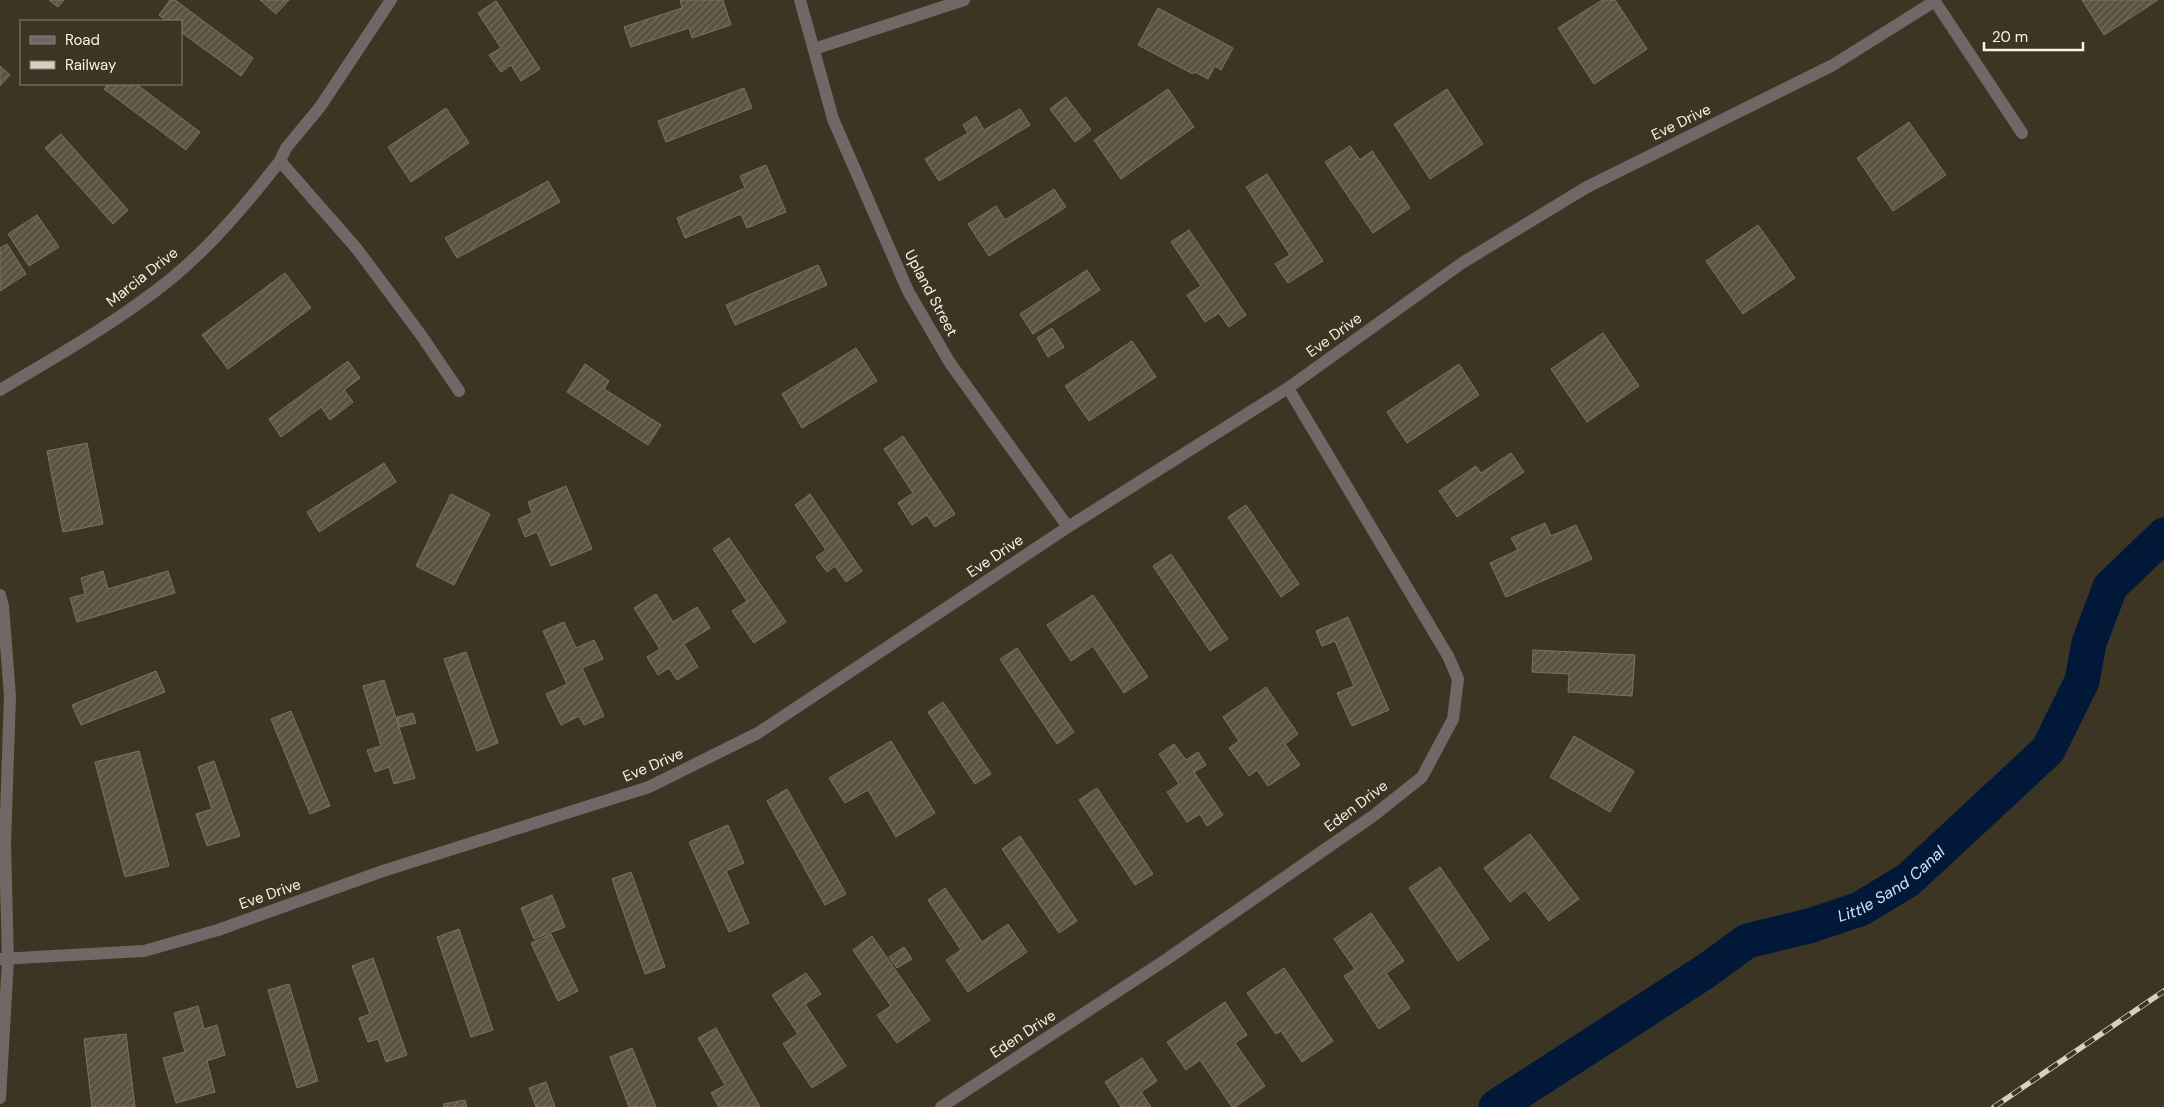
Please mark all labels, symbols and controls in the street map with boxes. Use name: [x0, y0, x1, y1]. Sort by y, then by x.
legend: [20, 20, 182, 85]
scale bar: [1984, 20, 2083, 52]
text: 20 m: [1992, 27, 2028, 47]
text: Road: [65, 30, 100, 50]
text: Railway: [65, 55, 117, 75]
street label: Eve Drive: [1648, 99, 1714, 145]
street label: Marcia Drive: [102, 243, 182, 311]
street label: Upland Street: [900, 246, 962, 340]
street label: Eve Drive: [1302, 308, 1366, 362]
street label: Eve Drive: [963, 530, 1027, 582]
street label: Eve Drive: [620, 743, 686, 787]
street label: Eden Drive: [1320, 776, 1392, 836]
water label: Little Sand Canal: [1835, 841, 1950, 927]
street label: Eve Drive: [236, 874, 304, 914]
street label: Eden Drive: [986, 1005, 1060, 1063]

